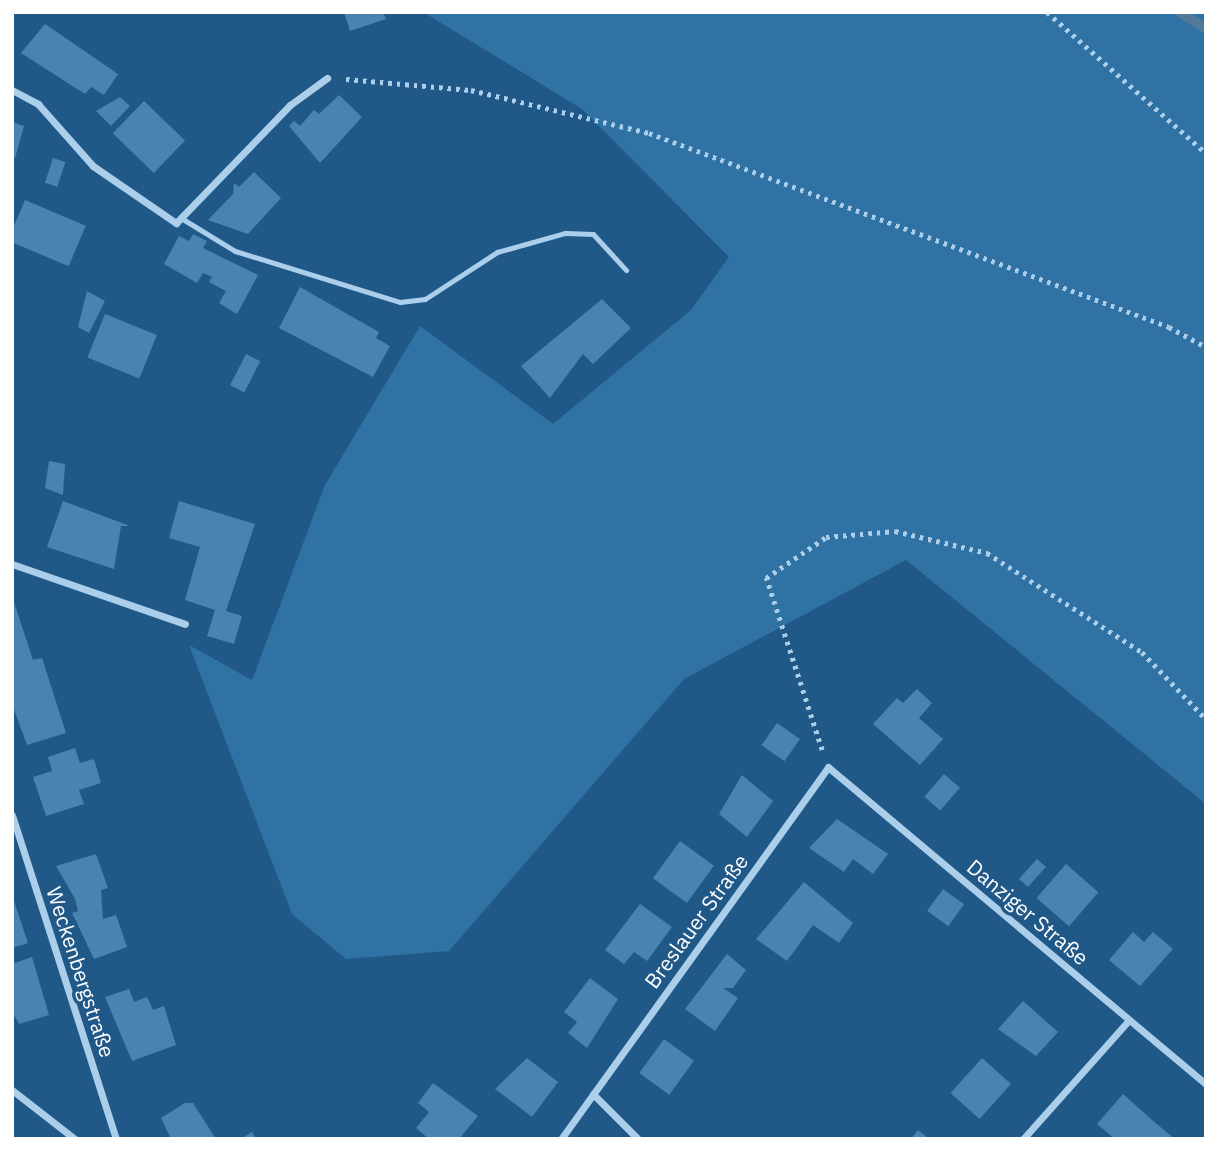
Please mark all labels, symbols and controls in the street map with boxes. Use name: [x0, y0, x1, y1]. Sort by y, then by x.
street label: Breslauer Straße: [639, 849, 753, 993]
street label: Danziger Straße: [962, 854, 1094, 970]
street label: Weckenbergstraße: [42, 883, 120, 1061]

